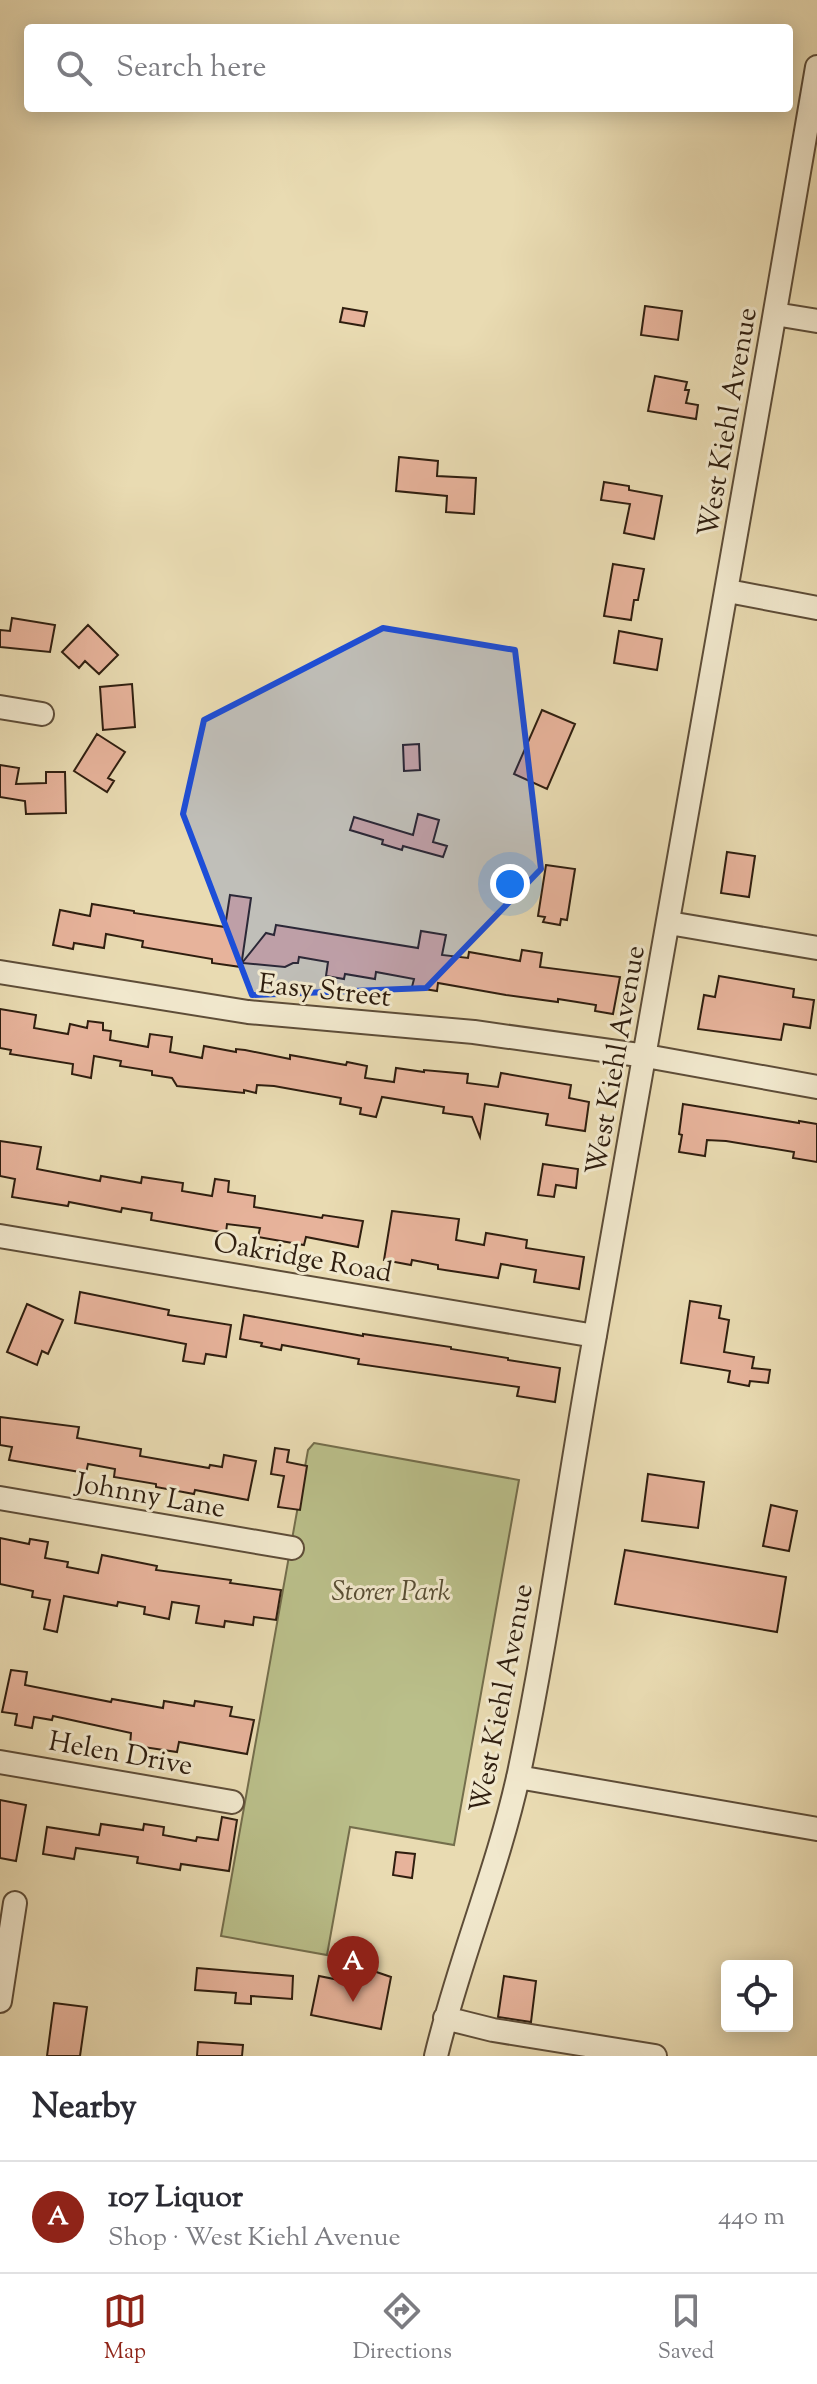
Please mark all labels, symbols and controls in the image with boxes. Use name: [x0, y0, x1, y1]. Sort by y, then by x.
search box: [24, 24, 793, 112]
icon: search: [52, 46, 96, 90]
text: Search here: [116, 47, 266, 90]
street label: West Kiehl Avenue: [689, 304, 769, 541]
your location: [490, 864, 530, 904]
street label: West Kiehl Avenue: [577, 942, 657, 1179]
street label: Easy Street: [256, 965, 393, 1019]
street label: Oakridge Road: [210, 1224, 395, 1294]
street label: Johnny Lane: [71, 1464, 228, 1530]
park label: Storer Park: [331, 1573, 451, 1613]
street label: West Kiehl Avenue: [461, 1581, 545, 1817]
street label: Helen Drive: [45, 1723, 196, 1787]
pin: A: [327, 1936, 379, 2002]
map controls: [721, 1960, 793, 2032]
button: locate: [721, 1960, 793, 2032]
text: Nearby: [32, 2084, 137, 2133]
text: 107 Liquor: [108, 2177, 243, 2220]
text: A: [47, 2199, 69, 2236]
text: 440 m: [718, 2199, 785, 2236]
text: Shop · West Kiehl Avenue: [108, 2220, 401, 2257]
tab: Map: [103, 2289, 147, 2369]
tab: Directions: [353, 2289, 452, 2369]
tab: Saved: [658, 2289, 714, 2369]

